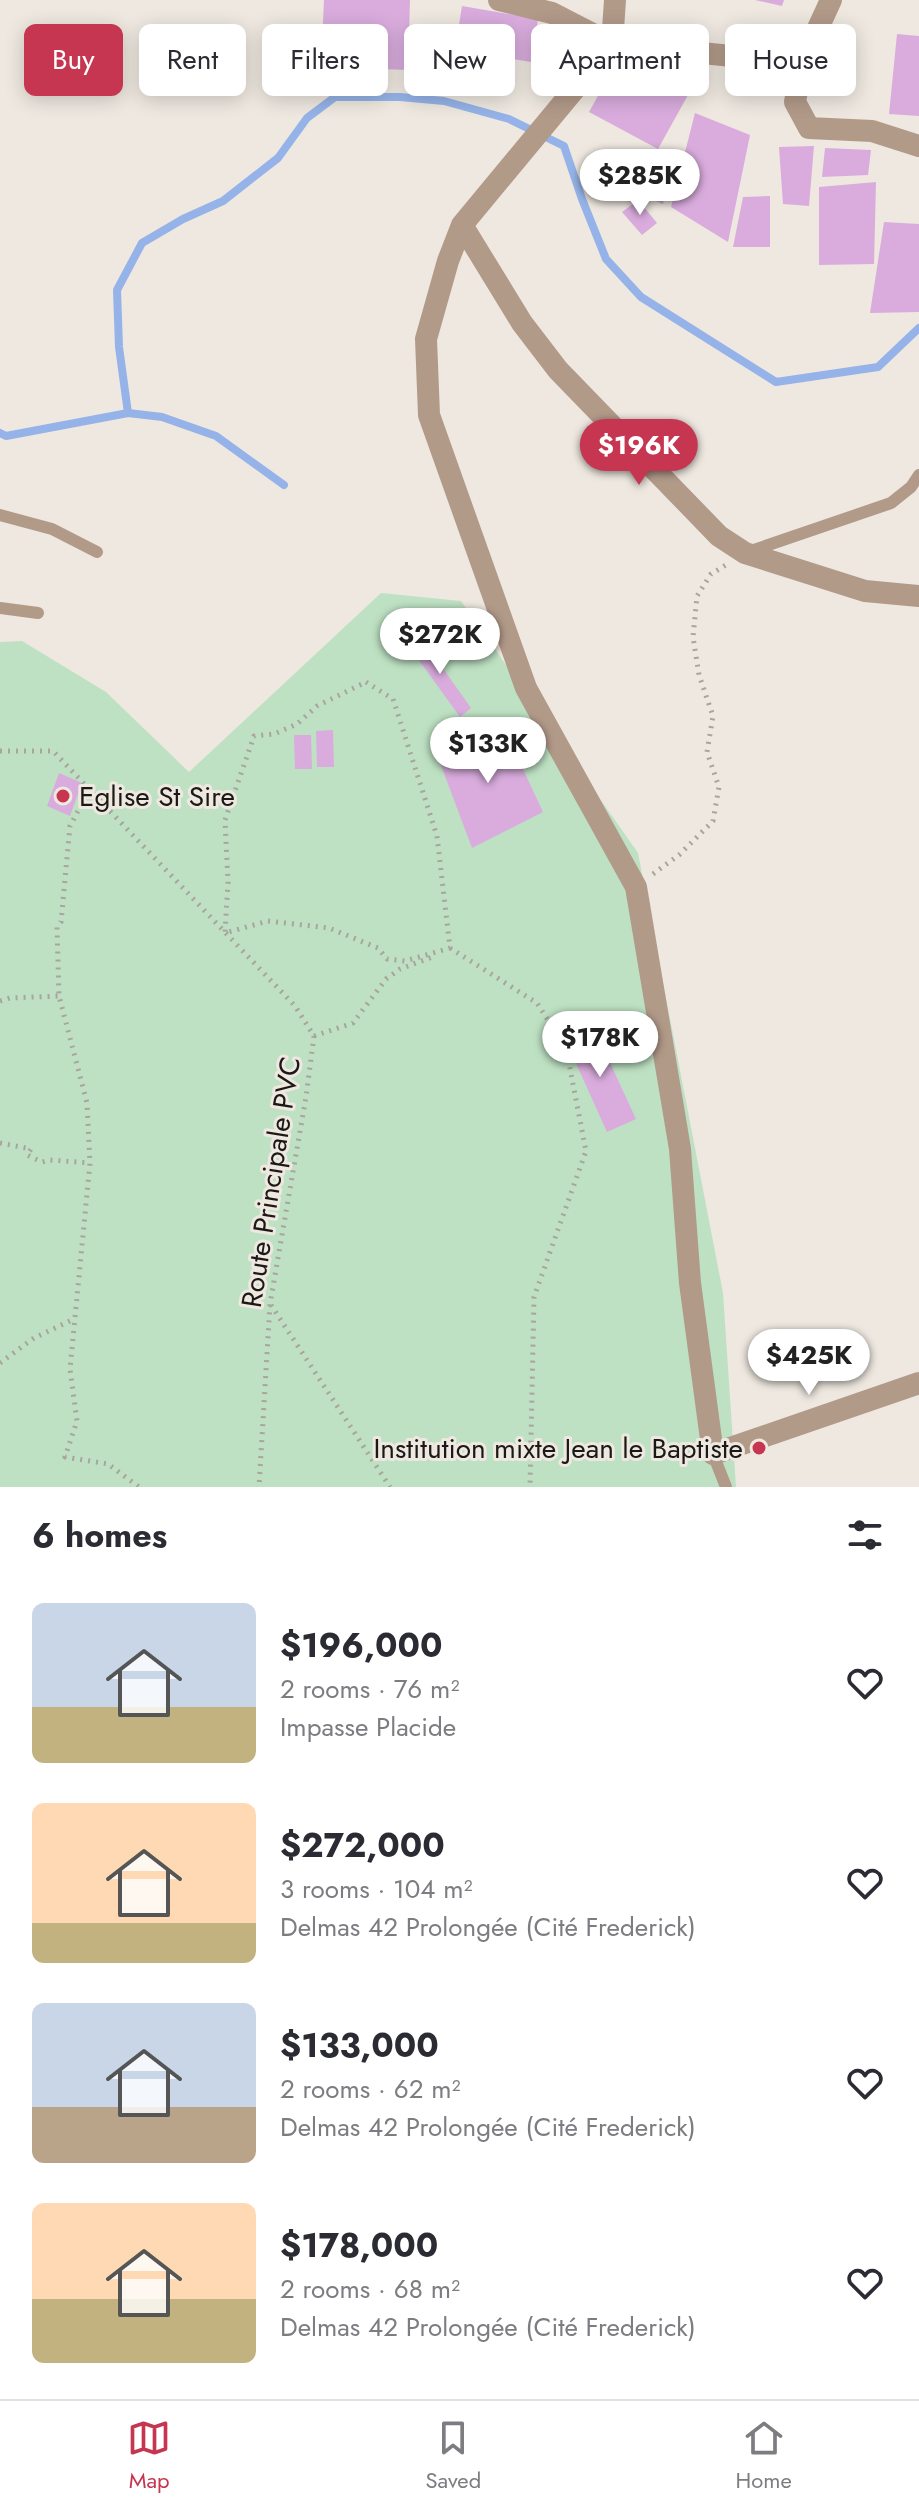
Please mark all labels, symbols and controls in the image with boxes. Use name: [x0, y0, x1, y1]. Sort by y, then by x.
chip: Buy: [24, 24, 123, 96]
chip: Rent: [139, 24, 246, 96]
chip: Filters: [262, 24, 388, 96]
chip: New: [404, 24, 515, 96]
chip: Apartment: [531, 24, 709, 96]
chip: House: [725, 24, 856, 96]
pin: $285K: [584, 149, 696, 217]
text: $285K: [598, 156, 682, 194]
pin: $196K: [583, 419, 695, 487]
text: $196K: [598, 426, 680, 464]
pin: $272K: [384, 608, 496, 676]
text: $272K: [398, 615, 482, 653]
pin: $133K: [432, 717, 544, 785]
text: $133K: [448, 724, 528, 762]
place label: Eglise St Sire: [79, 776, 235, 817]
marker: Eglise St Sire: [54, 787, 72, 805]
pin: $178K: [544, 1011, 656, 1079]
text: $178K: [560, 1018, 640, 1056]
street label: Route Principale PVC: [231, 1054, 311, 1310]
pin: $425K: [753, 1329, 865, 1397]
text: $425K: [766, 1336, 852, 1374]
place label: Institution mixte Jean le Baptiste: [373, 1428, 743, 1469]
marker: Institution mixte Jean le Baptiste: [750, 1439, 768, 1457]
text: 6 homes: [32, 1511, 167, 1560]
icon: filters: [843, 1513, 887, 1557]
text: $196,000: [280, 1621, 443, 1670]
icon: home: [96, 1635, 192, 1731]
icon: heart: [843, 1661, 887, 1705]
text: 2 rooms · 76 m²: [280, 1670, 459, 1708]
text: Impasse Placide: [280, 1708, 456, 1746]
text: $272,000: [280, 1821, 445, 1870]
icon: home: [96, 1835, 192, 1931]
icon: heart: [843, 1861, 887, 1905]
text: 3 rooms · 104 m²: [280, 1870, 473, 1908]
text: Delmas 42 Prolongée (Cité Frederick): [280, 1908, 696, 1946]
text: $133,000: [280, 2021, 439, 2070]
icon: home: [96, 2035, 192, 2131]
icon: heart: [843, 2061, 887, 2105]
text: 2 rooms · 62 m²: [280, 2070, 461, 2108]
text: Delmas 42 Prolongée (Cité Frederick): [280, 2108, 696, 2146]
text: $178,000: [280, 2221, 438, 2270]
icon: home: [96, 2235, 192, 2331]
icon: heart: [843, 2261, 887, 2305]
text: 2 rooms · 68 m²: [280, 2270, 460, 2308]
text: Delmas 42 Prolongée (Cité Frederick): [280, 2308, 696, 2346]
tab: Map: [127, 2416, 171, 2496]
tab: Saved: [425, 2416, 481, 2496]
tab: Home: [736, 2416, 792, 2496]

